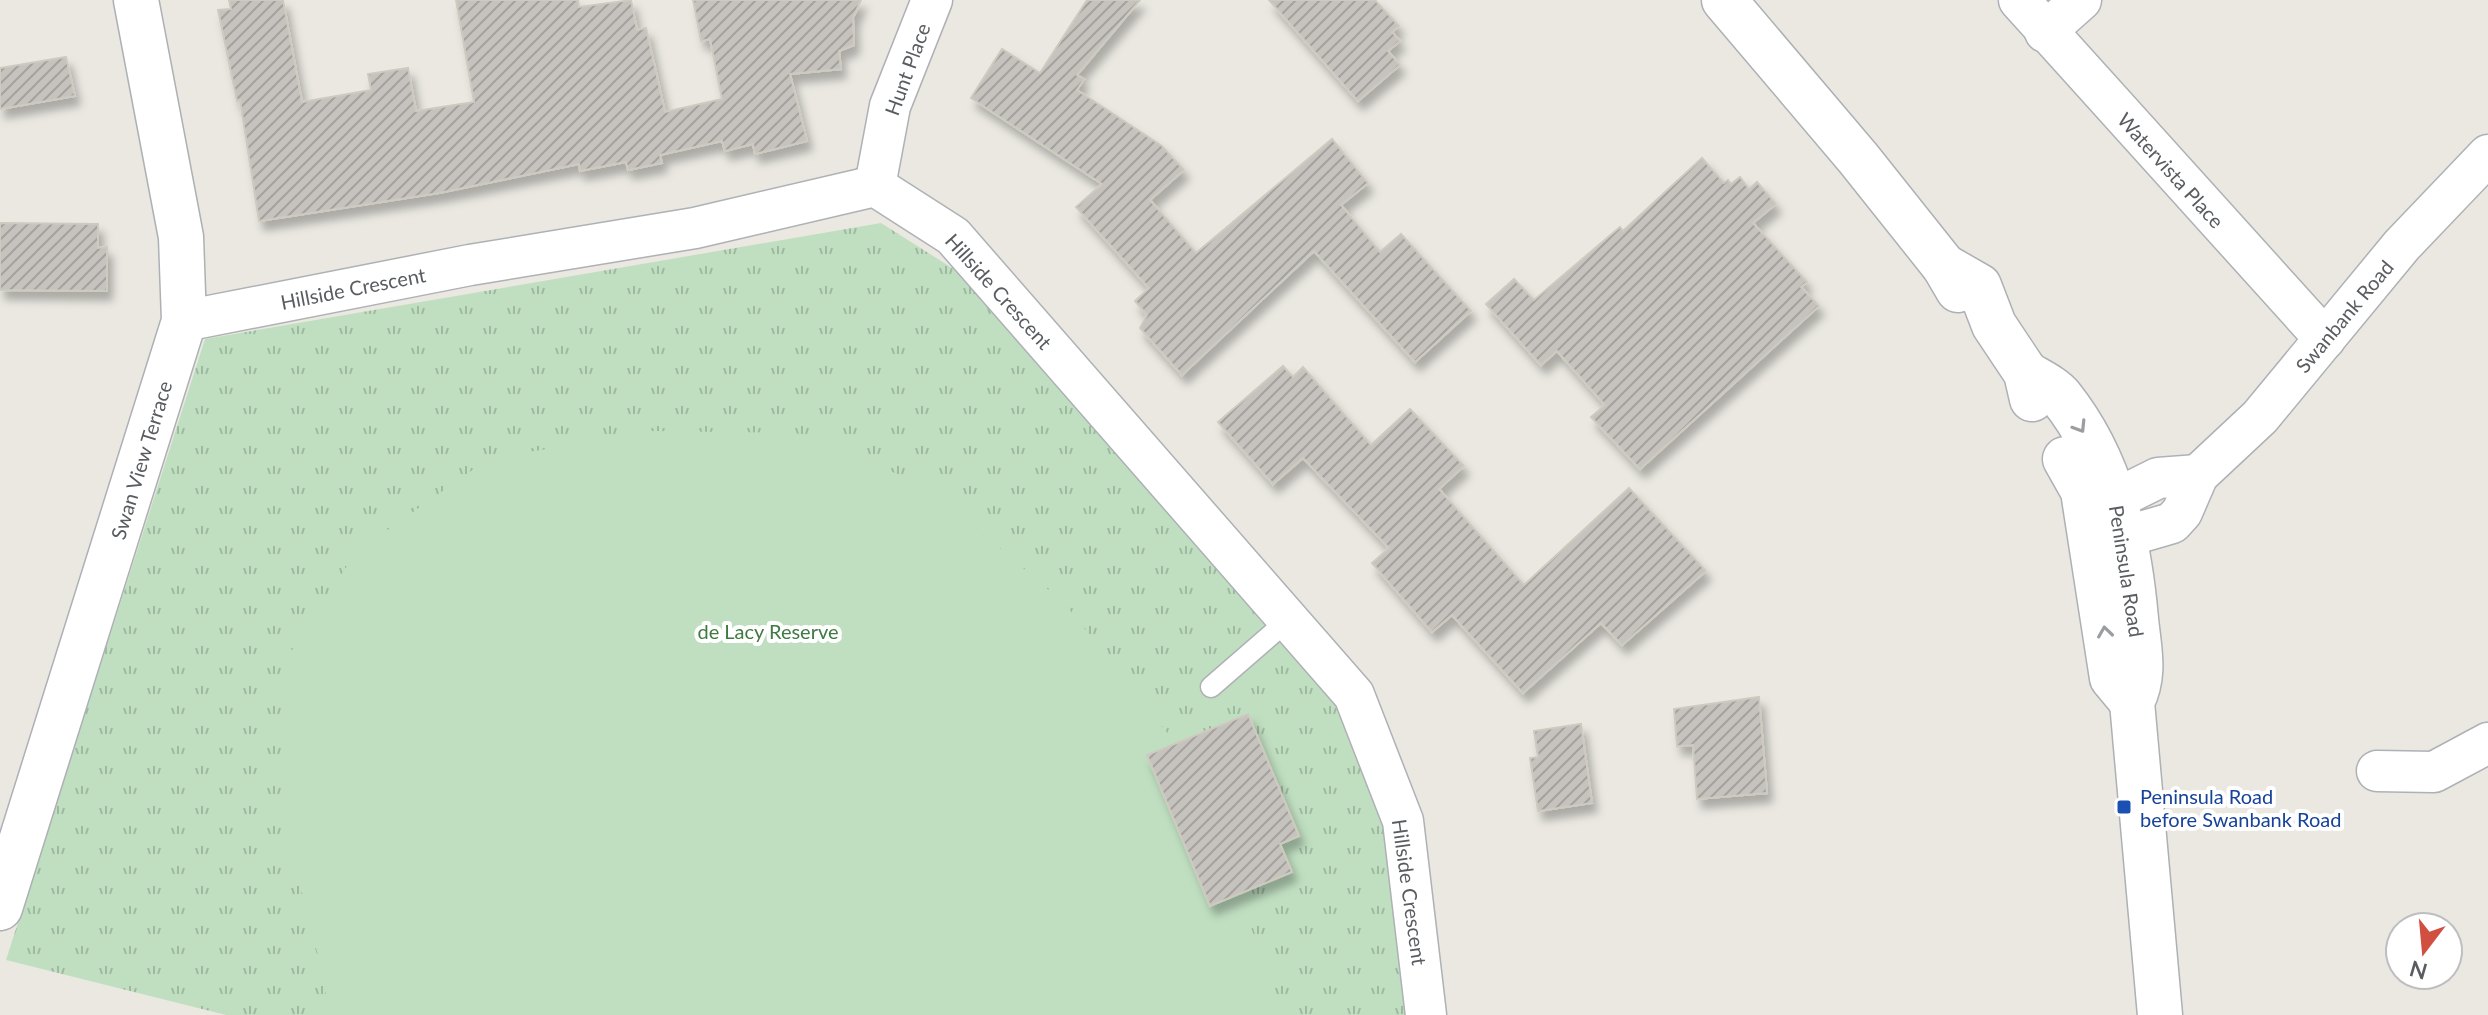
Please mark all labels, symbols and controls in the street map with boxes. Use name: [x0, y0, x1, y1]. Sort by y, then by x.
street label: Hunt Place: [879, 20, 935, 118]
street label: Watervista Place: [2113, 107, 2229, 233]
street label: Hillside Crescent: [941, 228, 1057, 354]
street label: Swanbank Road: [2290, 255, 2398, 377]
street label: Hillside Crescent: [278, 262, 428, 314]
street label: Swan View Terrace: [105, 378, 177, 542]
one-way arrow: [2070, 418, 2085, 433]
street label: Peninsula Road: [2105, 503, 2149, 639]
park label: de Lacy Reserve: [697, 619, 839, 643]
one-way arrow: [2097, 625, 2114, 639]
place label: Peninsula Road before Swanbank Road: [2140, 784, 2341, 831]
marker: Peninsula Road before Swanbank Road: [2115, 798, 2133, 816]
street label: Hillside Crescent: [1388, 817, 1432, 967]
north arrow: [2384, 911, 2464, 991]
text: N: [2406, 955, 2430, 986]

